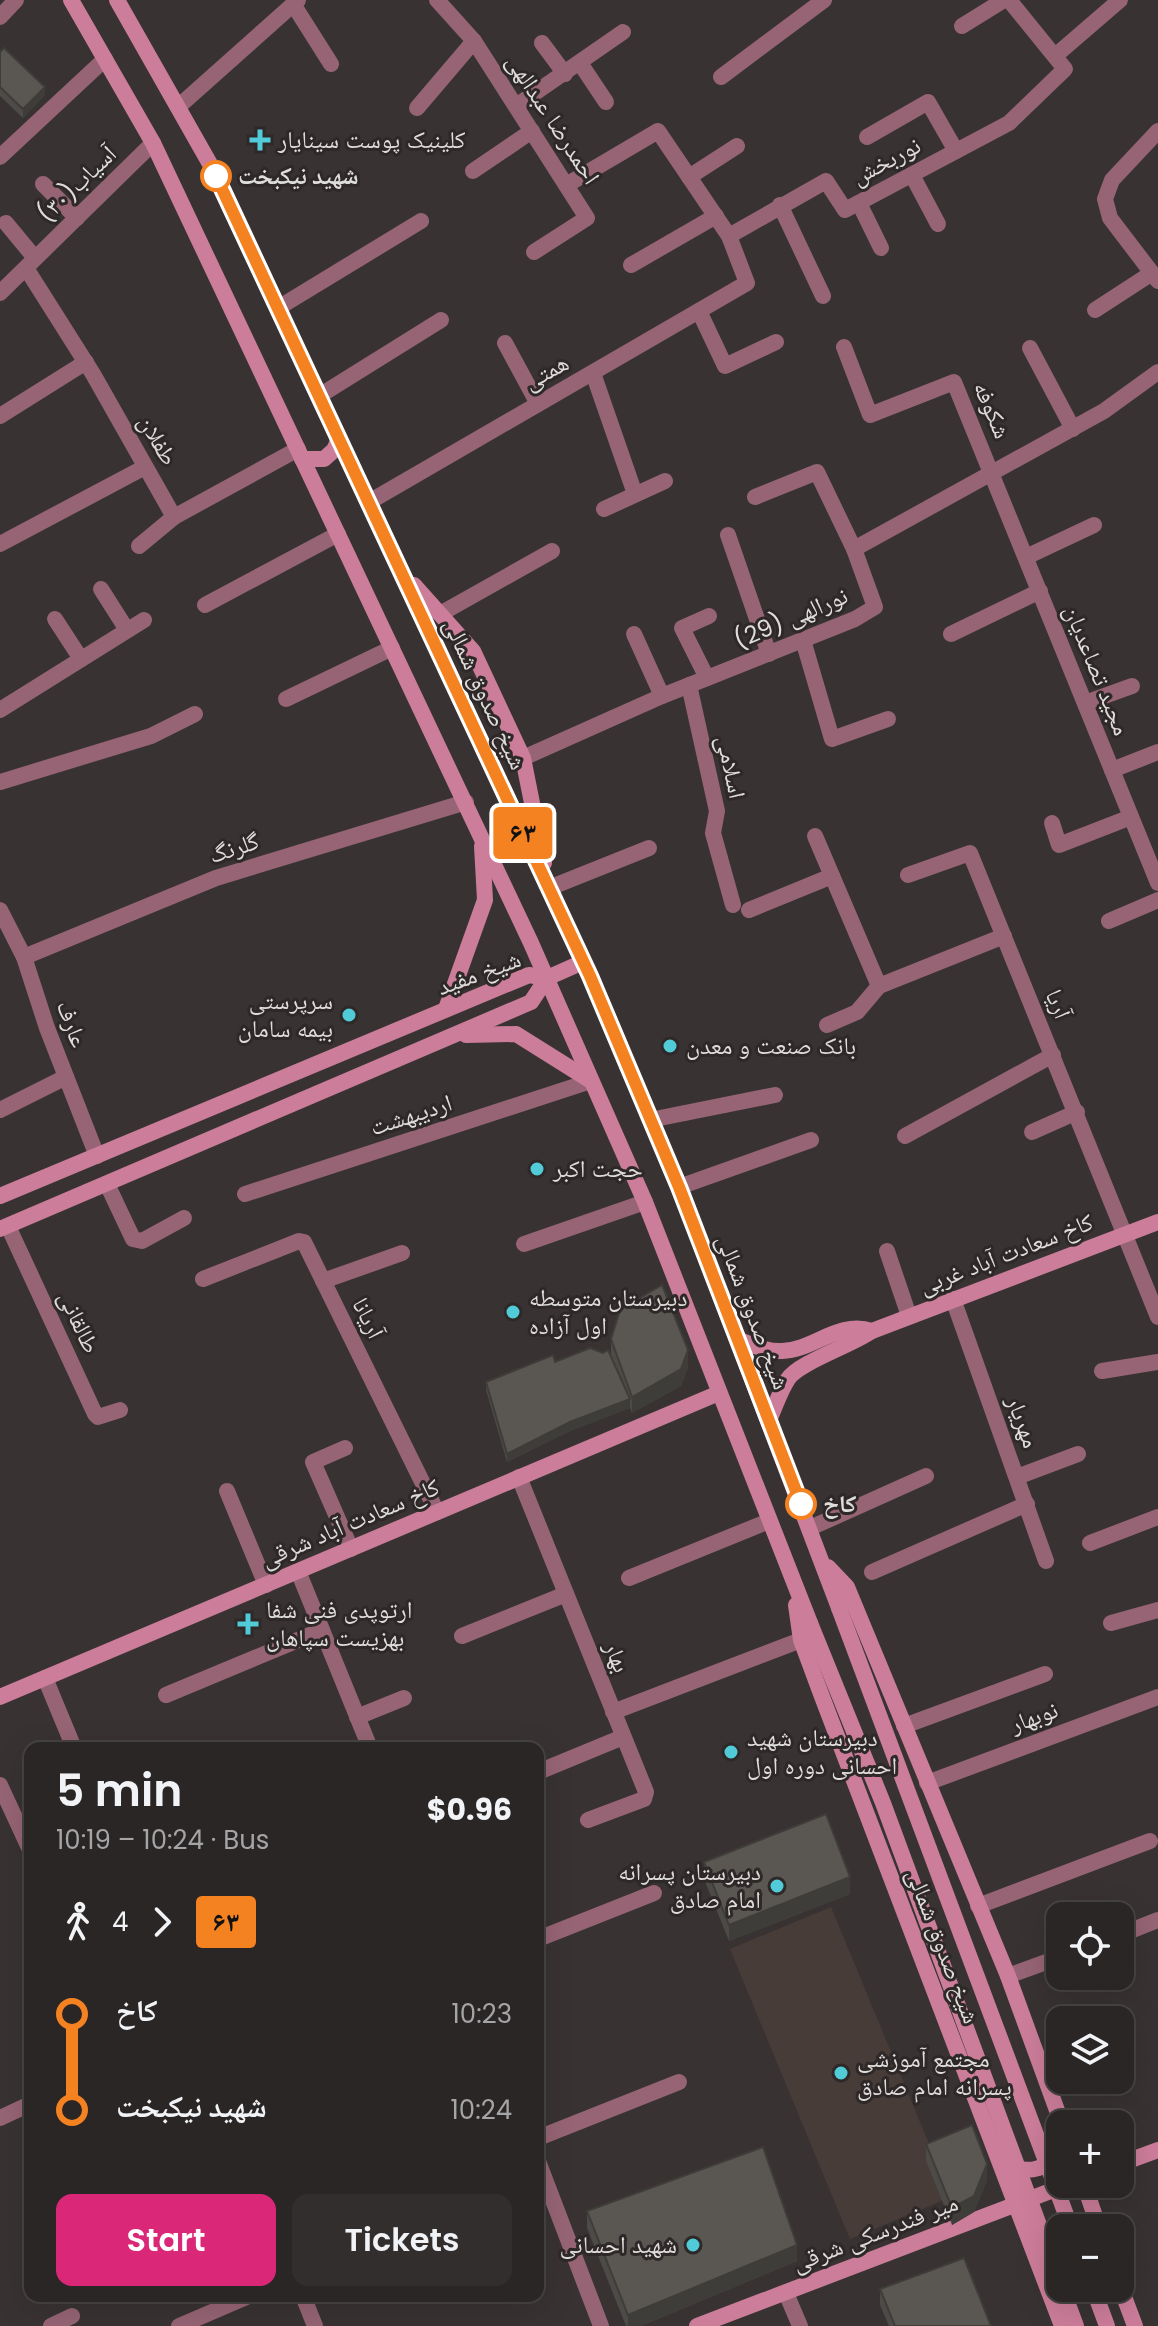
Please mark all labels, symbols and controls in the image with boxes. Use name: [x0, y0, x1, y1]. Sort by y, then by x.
street label: احمدرضا عبدالهی: [499, 47, 608, 191]
place label: کلینیک پوست سینایار: [277, 123, 466, 156]
marker: کلینیک پوست سینایار: [249, 129, 271, 151]
street label: نوربخش: [845, 129, 926, 193]
street label: آسیاب(۳۰): [30, 137, 124, 230]
place label: شهید نیکبخت: [238, 159, 359, 192]
marker: شهید نیکبخت: [201, 161, 231, 191]
street label: همتی: [517, 346, 574, 397]
street label: شکوفه: [966, 376, 1019, 443]
street label: طفلان: [131, 408, 186, 471]
street label: نورالهی (29): [729, 579, 853, 656]
street label: مجید تصاعدیان: [1056, 600, 1139, 740]
street label: شیخ صدوق شمالی: [436, 613, 535, 775]
street label: اسلامی: [709, 732, 754, 801]
line badge: ۶۳: [487, 807, 559, 859]
text: ۶۳: [509, 813, 537, 852]
street label: گلرنگ: [205, 824, 263, 871]
street label: شیخ مفید: [432, 942, 525, 1003]
place label: سرپرستی بیمه سامان: [238, 984, 333, 1045]
street label: آریا: [1038, 984, 1080, 1024]
street label: عارف: [49, 996, 96, 1052]
marker: سرپرستی بیمه سامان: [340, 1006, 358, 1024]
place label: بانک صنعت و معدن: [686, 1029, 856, 1062]
marker: بانک صنعت و معدن: [661, 1037, 679, 1055]
street label: اردیبهشت: [365, 1086, 456, 1143]
place label: حجت اکبر: [552, 1152, 643, 1185]
marker: حجت اکبر: [528, 1160, 546, 1178]
street label: کاخ سعادت آباد غربی: [914, 1205, 1098, 1302]
street label: شیخ صدوق شمالی: [709, 1230, 798, 1394]
place label: دبیرستان متوسطه اول آزاده: [529, 1281, 687, 1342]
street label: طالقانی: [51, 1285, 108, 1358]
street label: آریانا: [344, 1292, 393, 1345]
marker: دبیرستان متوسطه اول آزاده: [504, 1303, 522, 1321]
street label: مهریار: [998, 1390, 1048, 1453]
street label: کاخ سعادت آباد شرقی: [255, 1470, 444, 1575]
place label: کاخ: [823, 1487, 857, 1520]
marker: کاخ: [786, 1489, 816, 1519]
place label: ارتوپدی فنی شفا بهزیست سپاهان: [266, 1593, 412, 1654]
marker: ارتوپدی فنی شفا بهزیست سپاهان: [237, 1613, 259, 1635]
street label: بهار: [596, 1635, 639, 1677]
street label: نوبهار: [1004, 1693, 1062, 1741]
place label: دبیرستان شهید احسانى دوره اول: [747, 1721, 897, 1782]
marker: دبیرستان شهید احسانى دوره اول: [722, 1743, 740, 1761]
text: 5 min: [56, 1760, 182, 1821]
text: $0.96: [427, 1788, 512, 1831]
text: 10:19 – 10:24 · Bus: [56, 1822, 269, 1858]
place label: دبیرستان پسرانه امام صادق: [618, 1855, 761, 1916]
street label: شیخ صدوق شمالی: [899, 1864, 988, 2028]
marker: دبیرستان پسرانه امام صادق: [768, 1877, 786, 1895]
icon: walk: [56, 1900, 100, 1944]
icon: forward: [140, 1900, 184, 1944]
text: ۶۳: [212, 1902, 240, 1941]
map controls: [1046, 1902, 1134, 2302]
button: locate: [1046, 1902, 1134, 1990]
text: 4: [112, 1904, 128, 1940]
text: کاخ: [116, 1989, 158, 2032]
text: 10:23: [452, 1996, 512, 2032]
button: layers: [1046, 2006, 1134, 2094]
place label: مجتمع آموزشی پسرانه امام صادق: [857, 2042, 1012, 2103]
marker: مجتمع آموزشی پسرانه امام صادق: [832, 2064, 850, 2082]
text: شهید نیکبخت: [116, 2085, 267, 2128]
text: 10:24: [451, 2092, 512, 2128]
button: +: [1046, 2110, 1134, 2198]
street label: میر فندرسکی شرقی: [787, 2186, 963, 2279]
button: Start: [56, 2194, 276, 2286]
button: Tickets: [292, 2194, 512, 2286]
button: −: [1046, 2214, 1134, 2302]
place label: شهید احسانی: [560, 2228, 677, 2261]
marker: شهید احسانی: [684, 2236, 702, 2254]

